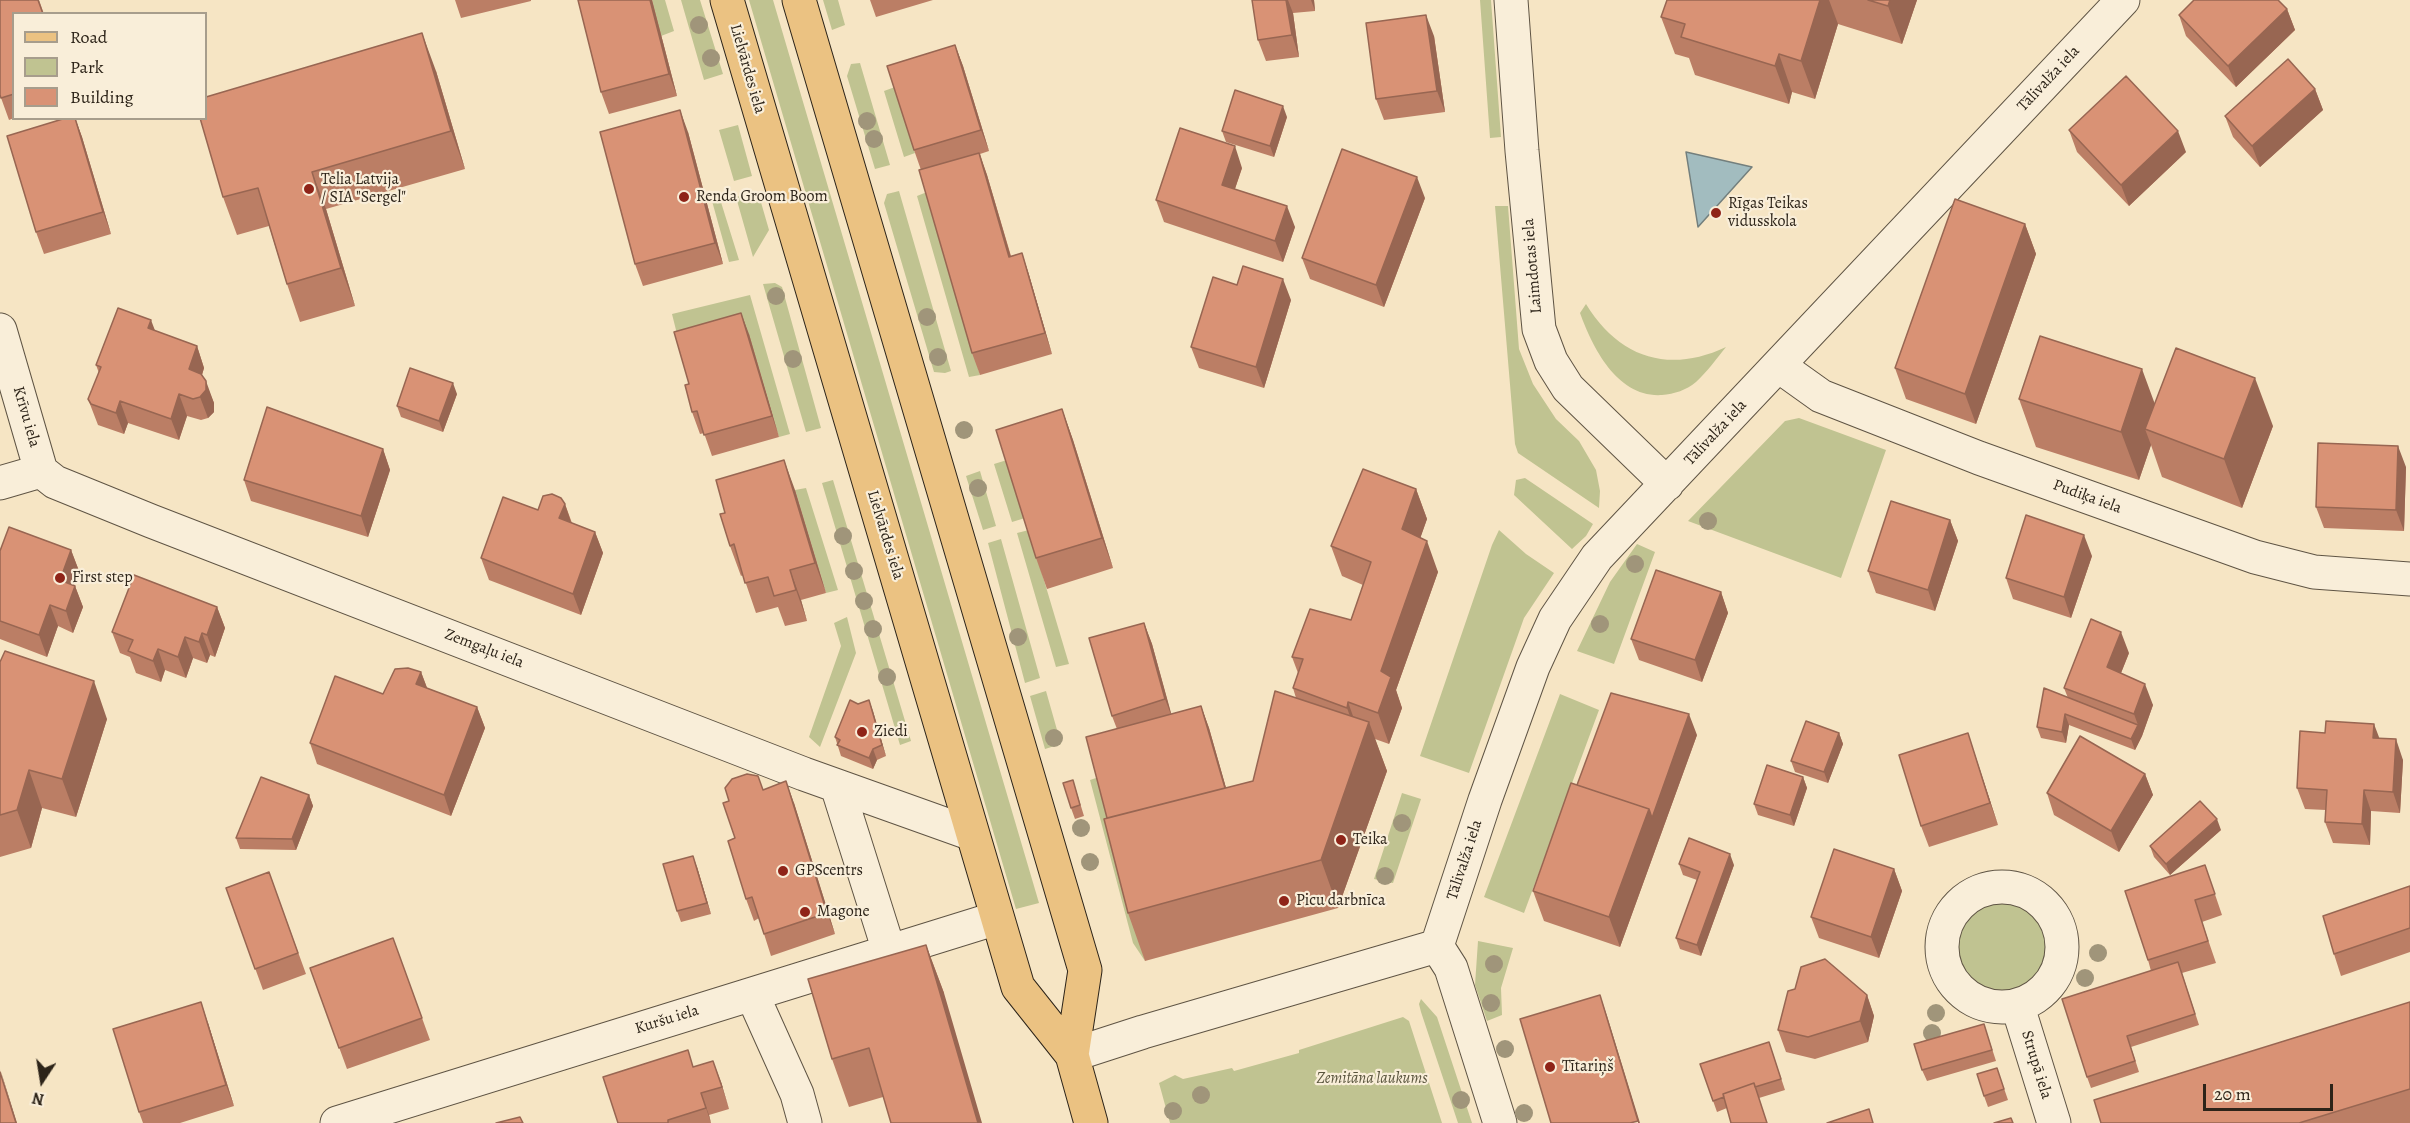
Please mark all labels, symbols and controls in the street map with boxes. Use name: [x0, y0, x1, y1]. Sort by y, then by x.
legend: [12, 12, 207, 120]
street label: Lielvārdes iela: [725, 22, 769, 116]
text: Road: [70, 25, 107, 49]
street label: Tālivalža iela: [2014, 42, 2084, 116]
text: Park: [70, 55, 104, 79]
text: Building: [70, 85, 134, 109]
place label: Telia Latvija / SIA "Sergel": [321, 170, 406, 208]
marker: Telia Latvija / SIA "Sergel": [302, 182, 316, 196]
place label: Renda Groom Boom: [696, 187, 828, 207]
marker: Renda Groom Boom: [677, 190, 691, 204]
place label: Rīgas Teikas vidusskola: [1728, 194, 1808, 232]
marker: Rīgas Teikas vidusskola: [1709, 206, 1723, 220]
street label: Laimdotas iela: [1519, 218, 1547, 314]
street label: Krīvu iela: [8, 384, 44, 450]
street label: Tālivalža iela: [1681, 396, 1751, 470]
street label: Pudiķa iela: [2050, 476, 2124, 518]
street label: Lielvārdes iela: [862, 488, 908, 582]
place label: First step: [72, 568, 133, 588]
marker: First step: [53, 571, 67, 585]
street label: Zemgaļu iela: [442, 625, 526, 673]
place label: Ziedi: [874, 722, 908, 742]
marker: Ziedi: [855, 725, 869, 739]
street label: Tālivalža iela: [1443, 818, 1487, 902]
place label: Teika: [1353, 830, 1388, 850]
marker: Teika: [1334, 833, 1348, 847]
place label: GPScentrs: [795, 861, 863, 881]
marker: GPScentrs: [776, 864, 790, 878]
place label: Picu darbnīca: [1296, 891, 1385, 911]
marker: Picu darbnīca: [1277, 894, 1291, 908]
place label: Magone: [817, 902, 870, 922]
marker: Magone: [798, 905, 812, 919]
street label: Kuršu iela: [633, 1001, 701, 1039]
street label: Strupā iela: [2016, 1028, 2056, 1102]
north arrow: [12, 1051, 72, 1111]
place label: Tītariņš: [1562, 1057, 1614, 1077]
marker: Tītariņš: [1543, 1060, 1557, 1074]
park label: Zemitāna laukums: [1316, 1069, 1428, 1089]
scale bar: [2206, 1072, 2336, 1110]
text: 20 m: [2214, 1082, 2251, 1106]
text: N: [30, 1087, 46, 1111]

